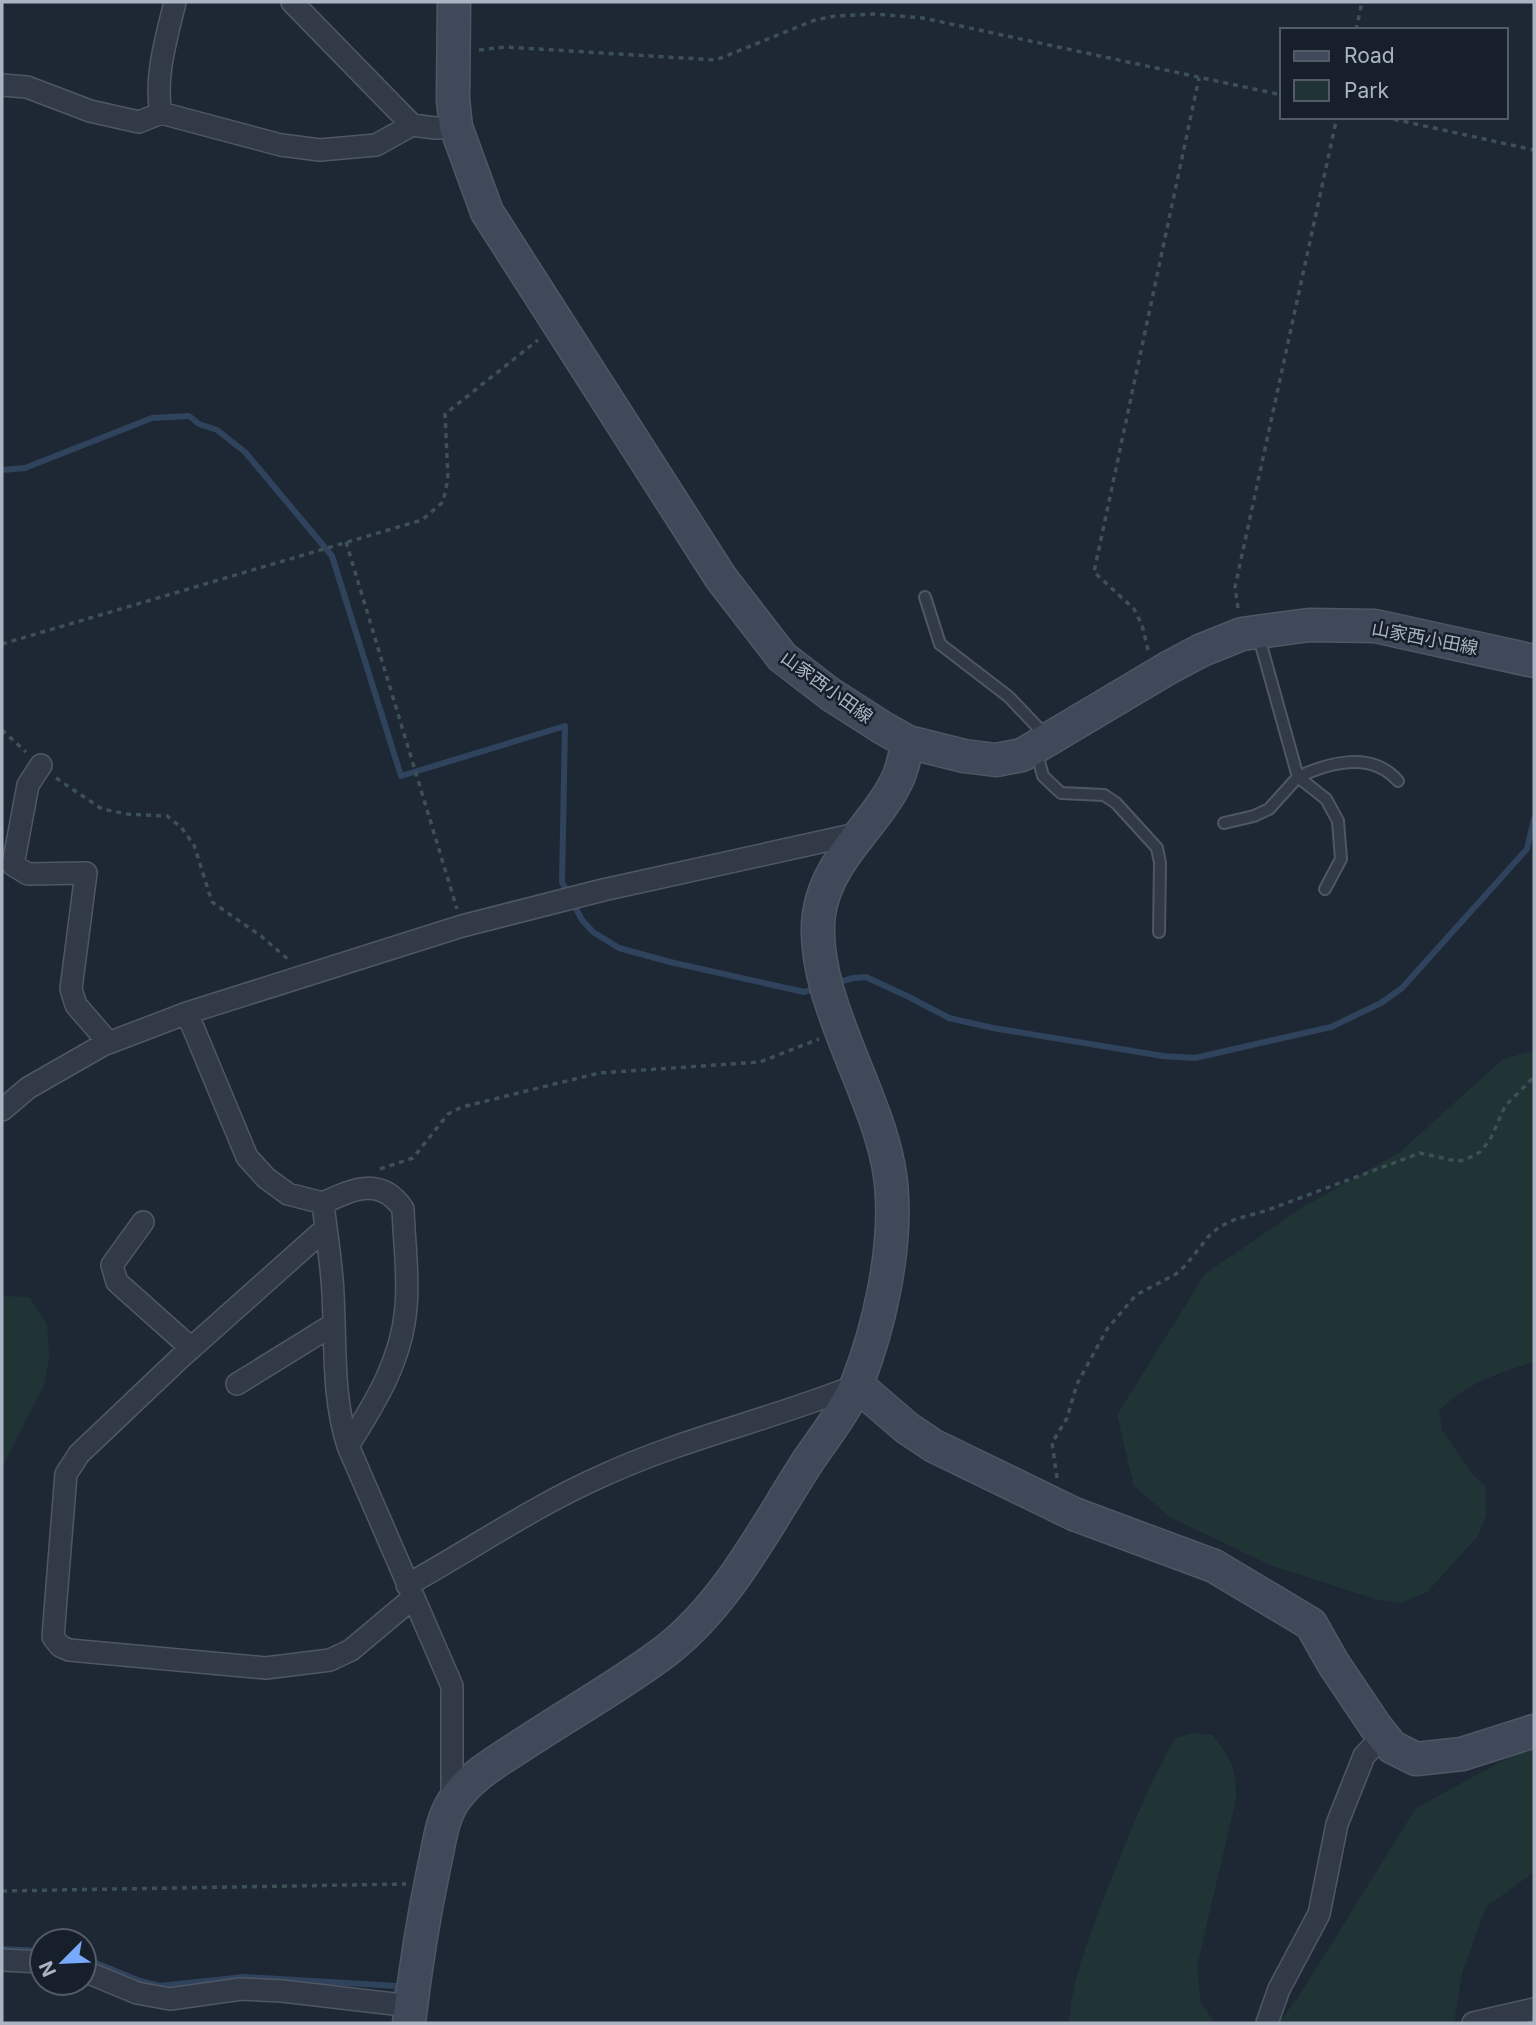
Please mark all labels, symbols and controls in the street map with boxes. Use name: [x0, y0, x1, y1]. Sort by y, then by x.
legend: [1280, 28, 1508, 119]
text: Road: [1344, 43, 1395, 68]
text: Park: [1344, 78, 1389, 103]
street label: 山家西小田線: [1370, 617, 1480, 659]
street label: 山家西小田線: [777, 647, 877, 727]
north arrow: [28, 1927, 98, 1997]
text: N: [34, 1957, 61, 1980]

